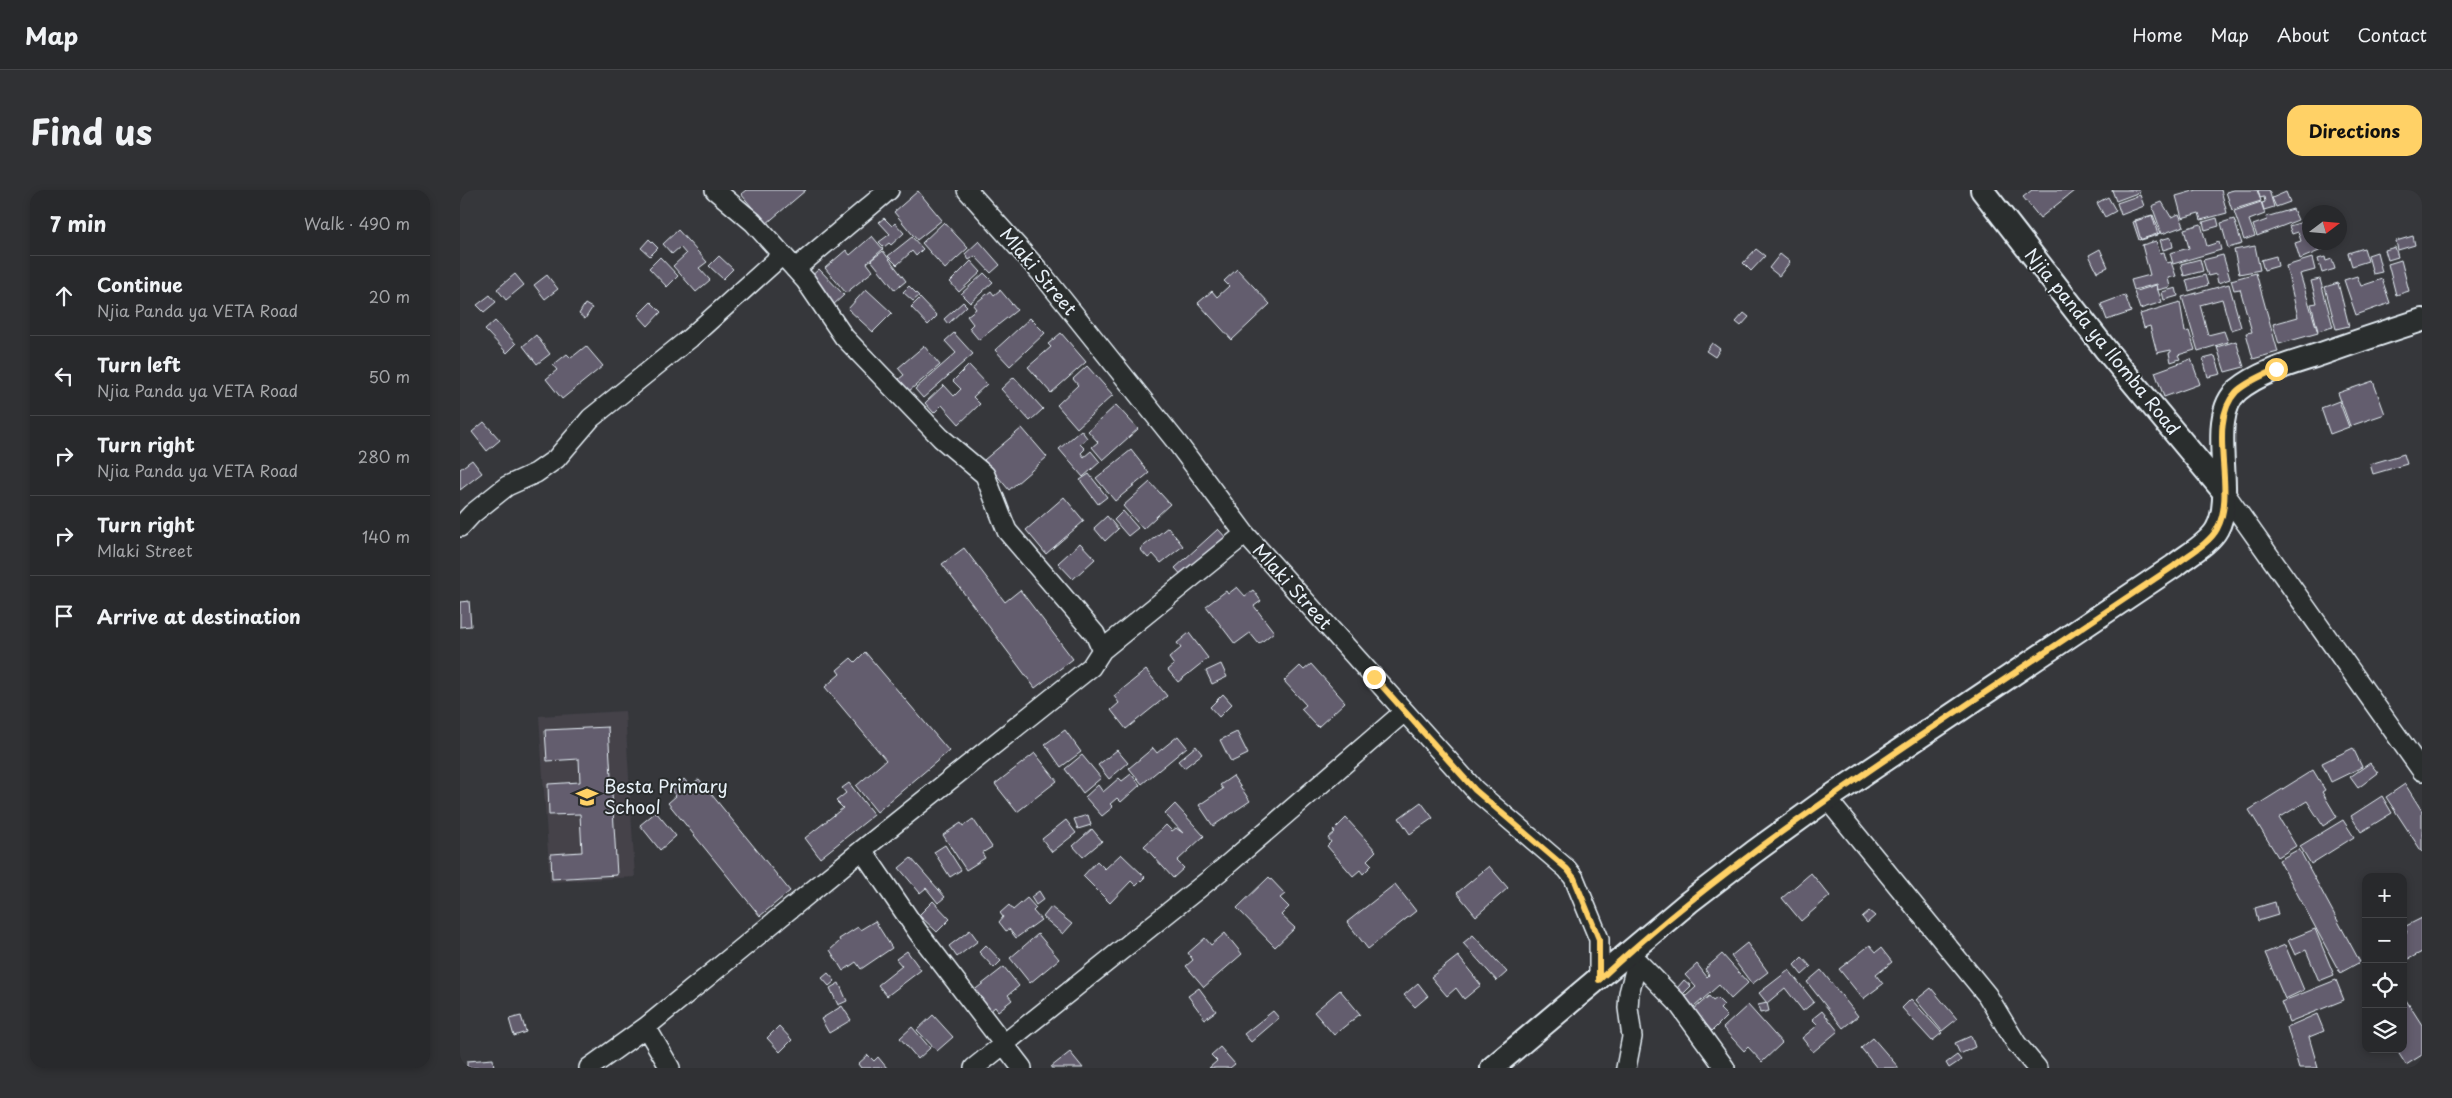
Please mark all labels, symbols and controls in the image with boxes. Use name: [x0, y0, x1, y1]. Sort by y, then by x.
text: Map: [25, 17, 78, 53]
text: Home: [2132, 21, 2182, 48]
text: Map: [2210, 21, 2249, 48]
text: About: [2277, 21, 2329, 48]
text: Contact: [2357, 21, 2427, 48]
text: Find us: [30, 104, 152, 157]
button: Directions: [2287, 105, 2422, 156]
north arrow: [2302, 205, 2347, 250]
text: 7 min: [50, 207, 106, 239]
text: Walk · 490 m: [304, 211, 410, 235]
street label: Mlaki Street: [994, 221, 1084, 321]
street label: Njia panda ya Ilomba Road: [2019, 242, 2187, 440]
text: Continue: [97, 270, 183, 298]
icon: ahead: [50, 282, 78, 310]
text: 20 m: [369, 284, 410, 308]
text: Njia Panda ya VETA Road: [97, 298, 298, 322]
text: Turn left: [97, 350, 181, 378]
route start: [2265, 358, 2288, 381]
icon: left: [50, 362, 78, 390]
text: 50 m: [369, 364, 410, 388]
text: Njia Panda ya VETA Road: [97, 378, 298, 402]
text: Turn right: [97, 430, 195, 458]
icon: right: [50, 442, 78, 470]
text: 280 m: [358, 444, 410, 468]
text: Njia Panda ya VETA Road: [97, 458, 298, 482]
text: Turn right: [97, 510, 195, 538]
icon: right: [50, 522, 78, 550]
text: 140 m: [362, 524, 410, 548]
street label: Mlaki Street: [1247, 537, 1339, 635]
text: Mlaki Street: [97, 538, 193, 562]
icon: arrive: [50, 602, 78, 630]
text: Arrive at destination: [97, 602, 301, 630]
route end: [1363, 666, 1386, 689]
place label: Besta Primary School: [604, 772, 728, 820]
school or university icon: Besta Primary School: [574, 784, 600, 810]
map controls: [2362, 873, 2407, 1053]
button: +: [2362, 873, 2407, 918]
button: −: [2362, 918, 2407, 963]
button: locate: [2362, 963, 2407, 1008]
button: layers: [2362, 1008, 2407, 1053]

